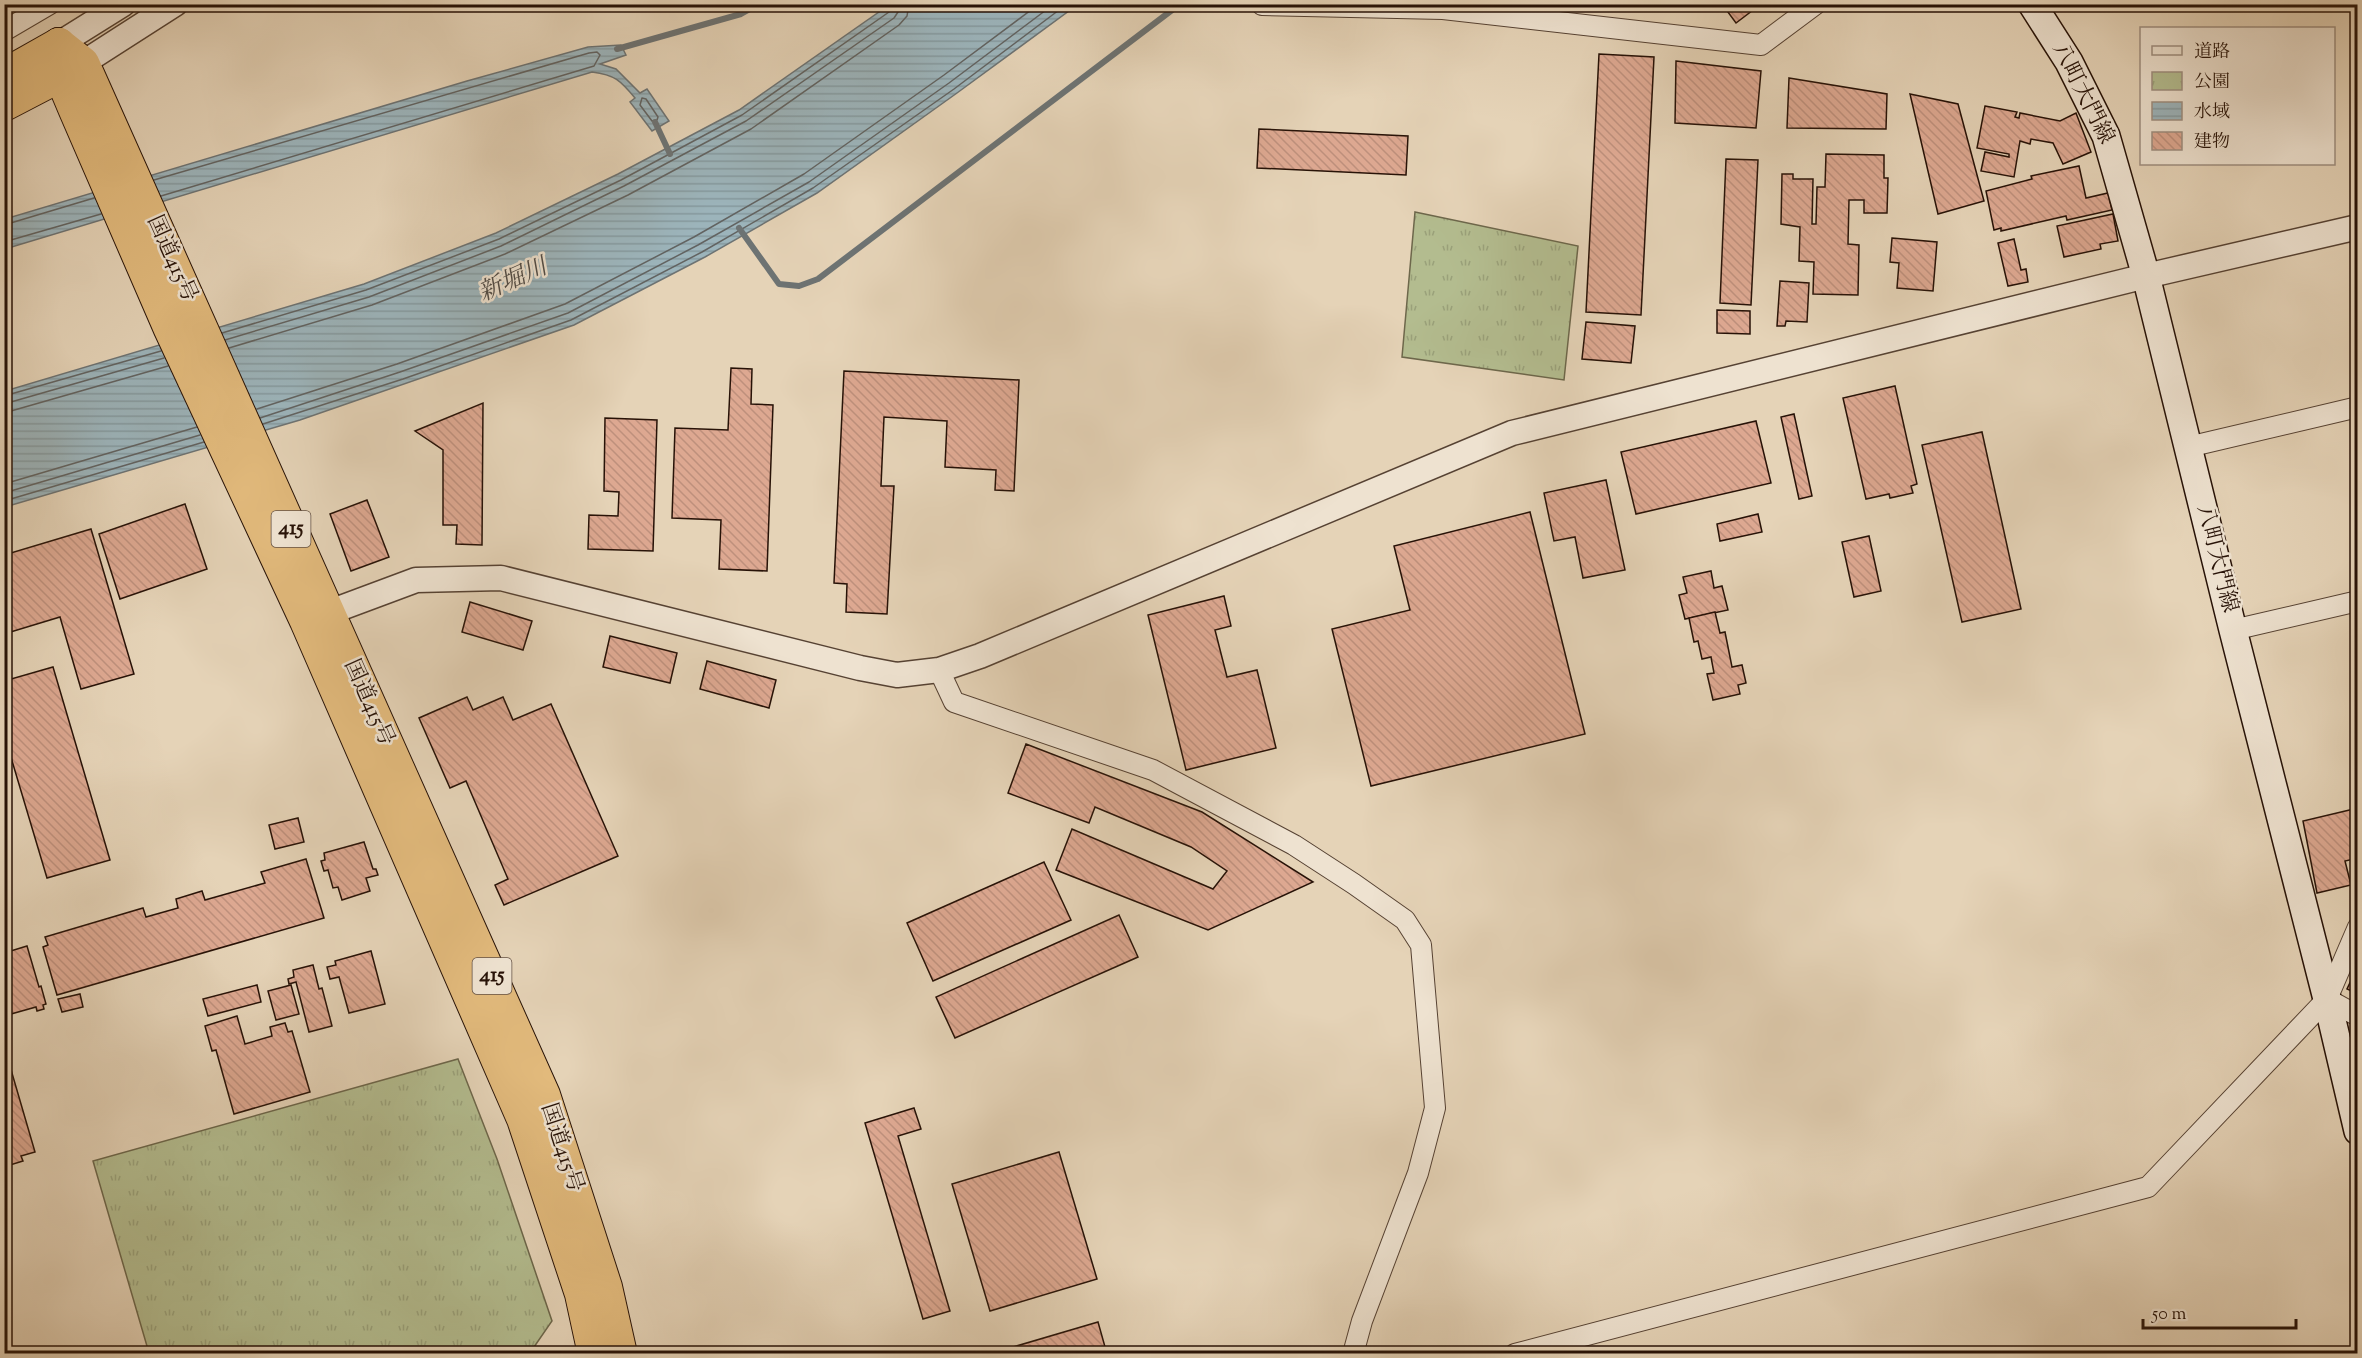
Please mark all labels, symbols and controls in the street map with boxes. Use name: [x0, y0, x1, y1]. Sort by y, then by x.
legend: [2140, 27, 2335, 165]
street label: 八町大門線: [2043, 38, 2121, 150]
text: 道路: [2194, 40, 2230, 66]
text: 公園: [2194, 70, 2230, 96]
text: 水域: [2194, 100, 2230, 126]
text: 建物: [2194, 130, 2230, 156]
street label: 国道415号: [138, 210, 204, 308]
water label: 新堀川: [473, 250, 556, 311]
street label: 八町大門線: [2187, 502, 2245, 616]
road number: 415: [272, 511, 310, 547]
street label: 国道415号: [335, 654, 401, 752]
road number: 415: [472, 958, 512, 994]
street label: 国道415号: [532, 1099, 590, 1197]
scale bar: [2143, 1292, 2296, 1330]
text: 50 m: [2151, 1302, 2187, 1328]

